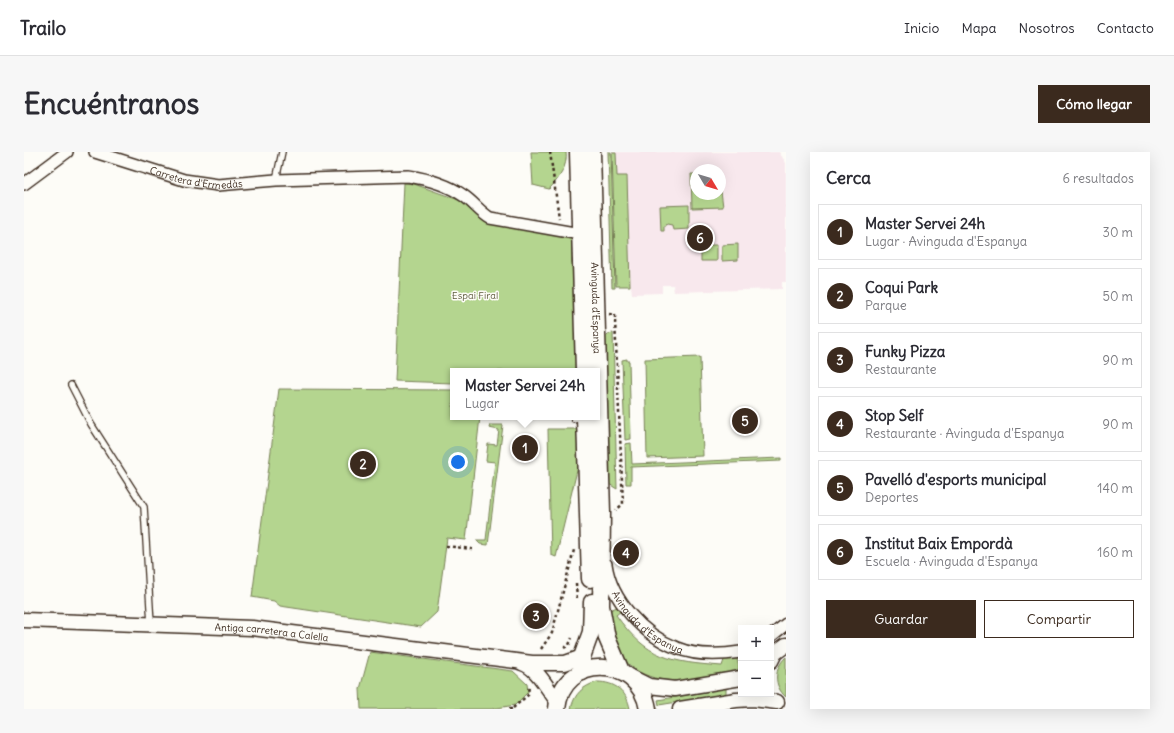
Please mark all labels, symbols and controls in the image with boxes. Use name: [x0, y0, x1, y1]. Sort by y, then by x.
text: Trailo: [20, 16, 66, 40]
text: Inicio: [904, 19, 939, 37]
text: Mapa: [961, 19, 997, 37]
text: Nosotros: [1019, 19, 1075, 37]
text: Contacto: [1097, 19, 1154, 37]
button: Cómo llegar: [1038, 85, 1150, 123]
text: Encuéntranos: [24, 86, 199, 122]
street label: Carretera d'Ermedàs: [148, 164, 243, 192]
north arrow: [690, 164, 726, 200]
text: Cerca: [826, 167, 871, 189]
text: 6 resultados: [1062, 170, 1134, 187]
text: Master Servei 24h: [865, 214, 985, 233]
pin: 6: [687, 223, 713, 253]
text: 1: [837, 224, 843, 241]
text: 30 m: [1103, 224, 1133, 241]
text: Lugar · Avinguda d'Espanya: [865, 233, 1027, 250]
street label: Avinguda d'Espanya: [588, 262, 604, 354]
text: Coqui Park: [865, 278, 938, 297]
text: 2: [836, 288, 844, 305]
text: 50 m: [1102, 288, 1133, 305]
park label: Espai Firal: [452, 289, 498, 302]
text: Parque: [865, 297, 907, 314]
text: Funky Pizza: [865, 342, 945, 361]
text: 3: [836, 352, 844, 369]
text: 90 m: [1102, 352, 1133, 369]
text: Restaurante: [865, 361, 937, 378]
popup: [450, 368, 600, 420]
text: Master Servei 24h: [465, 376, 585, 395]
text: Lugar: [465, 395, 499, 412]
pin: 5: [732, 406, 758, 436]
text: Stop Self: [865, 406, 923, 425]
text: 4: [836, 416, 844, 433]
text: 90 m: [1102, 416, 1133, 433]
text: Restaurante · Avinguda d'Espanya: [865, 425, 1064, 442]
pin: 1: [512, 433, 538, 463]
pin: 2: [350, 449, 376, 479]
your location: [448, 452, 468, 472]
text: Pavelló d'esports municipal: [865, 470, 1046, 489]
text: 5: [836, 480, 844, 497]
text: 140 m: [1097, 480, 1133, 497]
text: Deportes: [865, 489, 918, 506]
text: Institut Baix Empordà: [865, 534, 1013, 553]
pin: 4: [613, 538, 639, 568]
text: 6: [836, 544, 844, 561]
text: 160 m: [1097, 544, 1133, 561]
text: Escuela · Avinguda d'Espanya: [865, 553, 1038, 570]
street label: Avinguda d'Espanya: [609, 589, 685, 657]
button: Guardar: [826, 600, 976, 638]
button: Compartir: [984, 600, 1134, 638]
pin: 3: [523, 601, 549, 631]
street label: Antiga carretera a Calella: [214, 621, 329, 645]
map controls: [738, 625, 774, 697]
button: +: [738, 625, 774, 661]
button: −: [738, 661, 774, 697]

